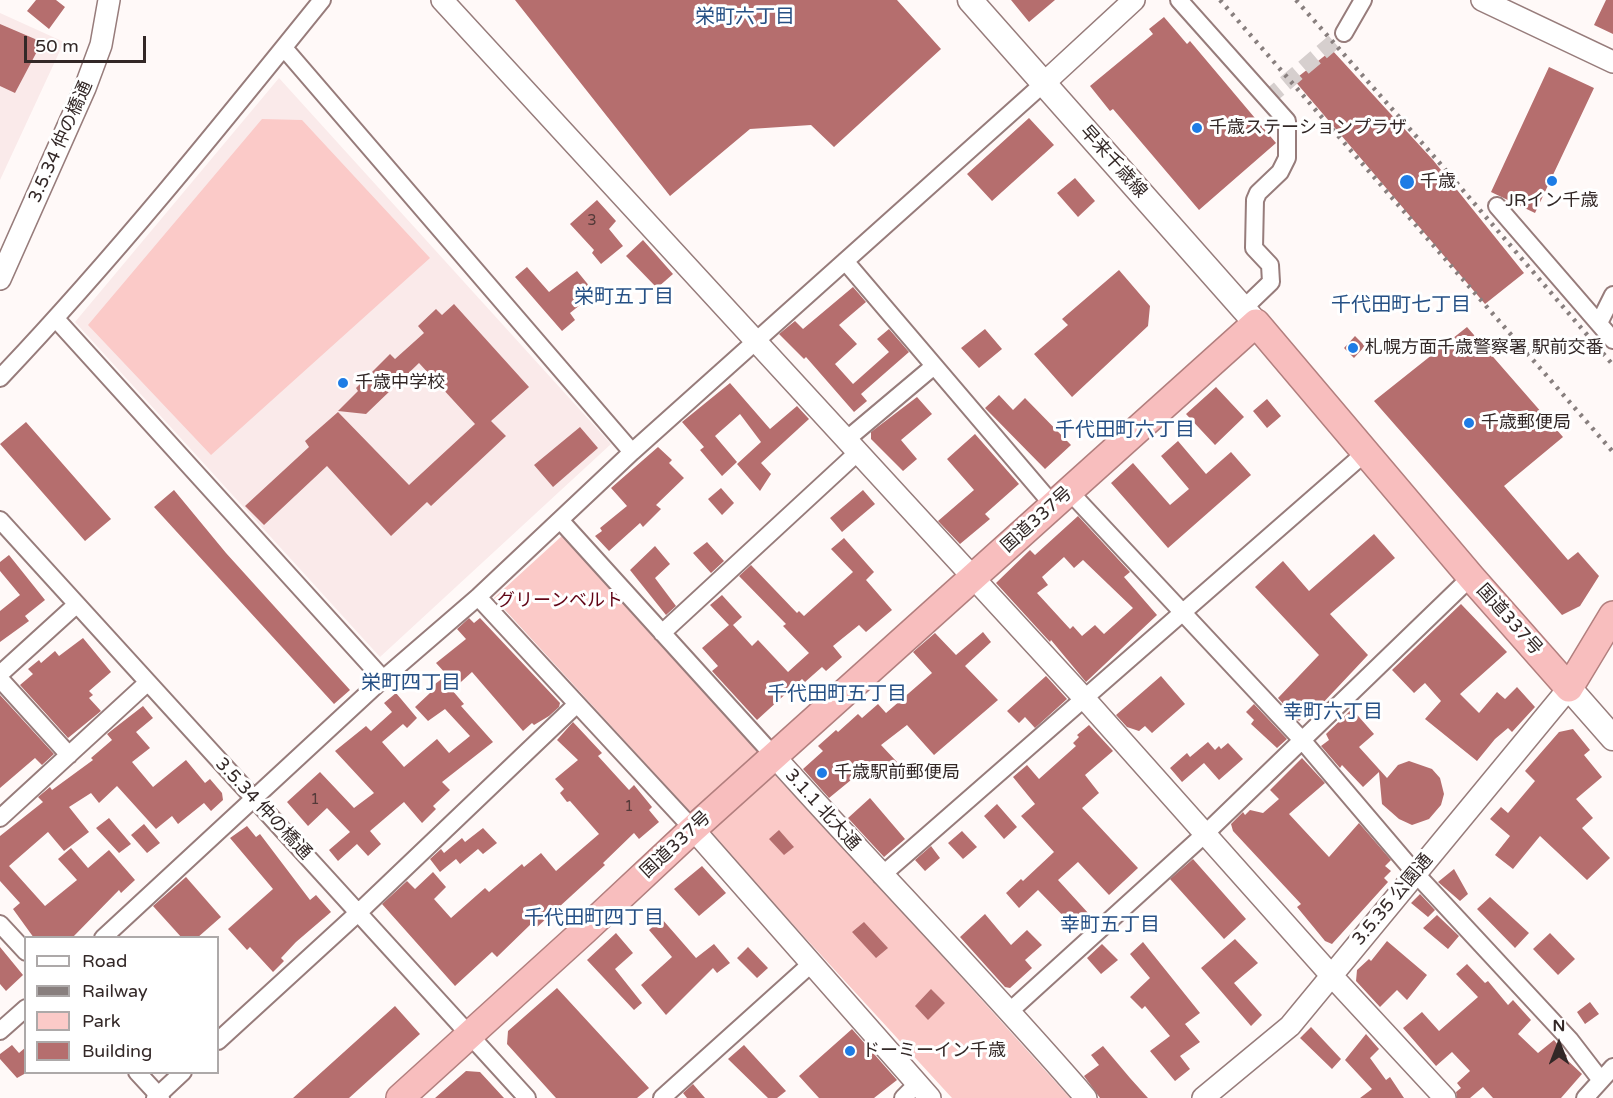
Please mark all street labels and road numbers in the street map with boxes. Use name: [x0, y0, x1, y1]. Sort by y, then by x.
street label: 3.5.34 仲の橋通: [24, 78, 98, 206]
street label: 早来千歳線: [1075, 121, 1151, 203]
street label: 国道337号: [997, 483, 1077, 557]
street label: 国道337号: [1472, 580, 1546, 660]
street label: 3.5.34 仲の橋通: [210, 754, 316, 864]
street label: 3.1.1 北大通: [780, 765, 864, 855]
street label: 国道337号: [636, 807, 716, 883]
street label: 3.5.35 公園通: [1348, 850, 1438, 950]

